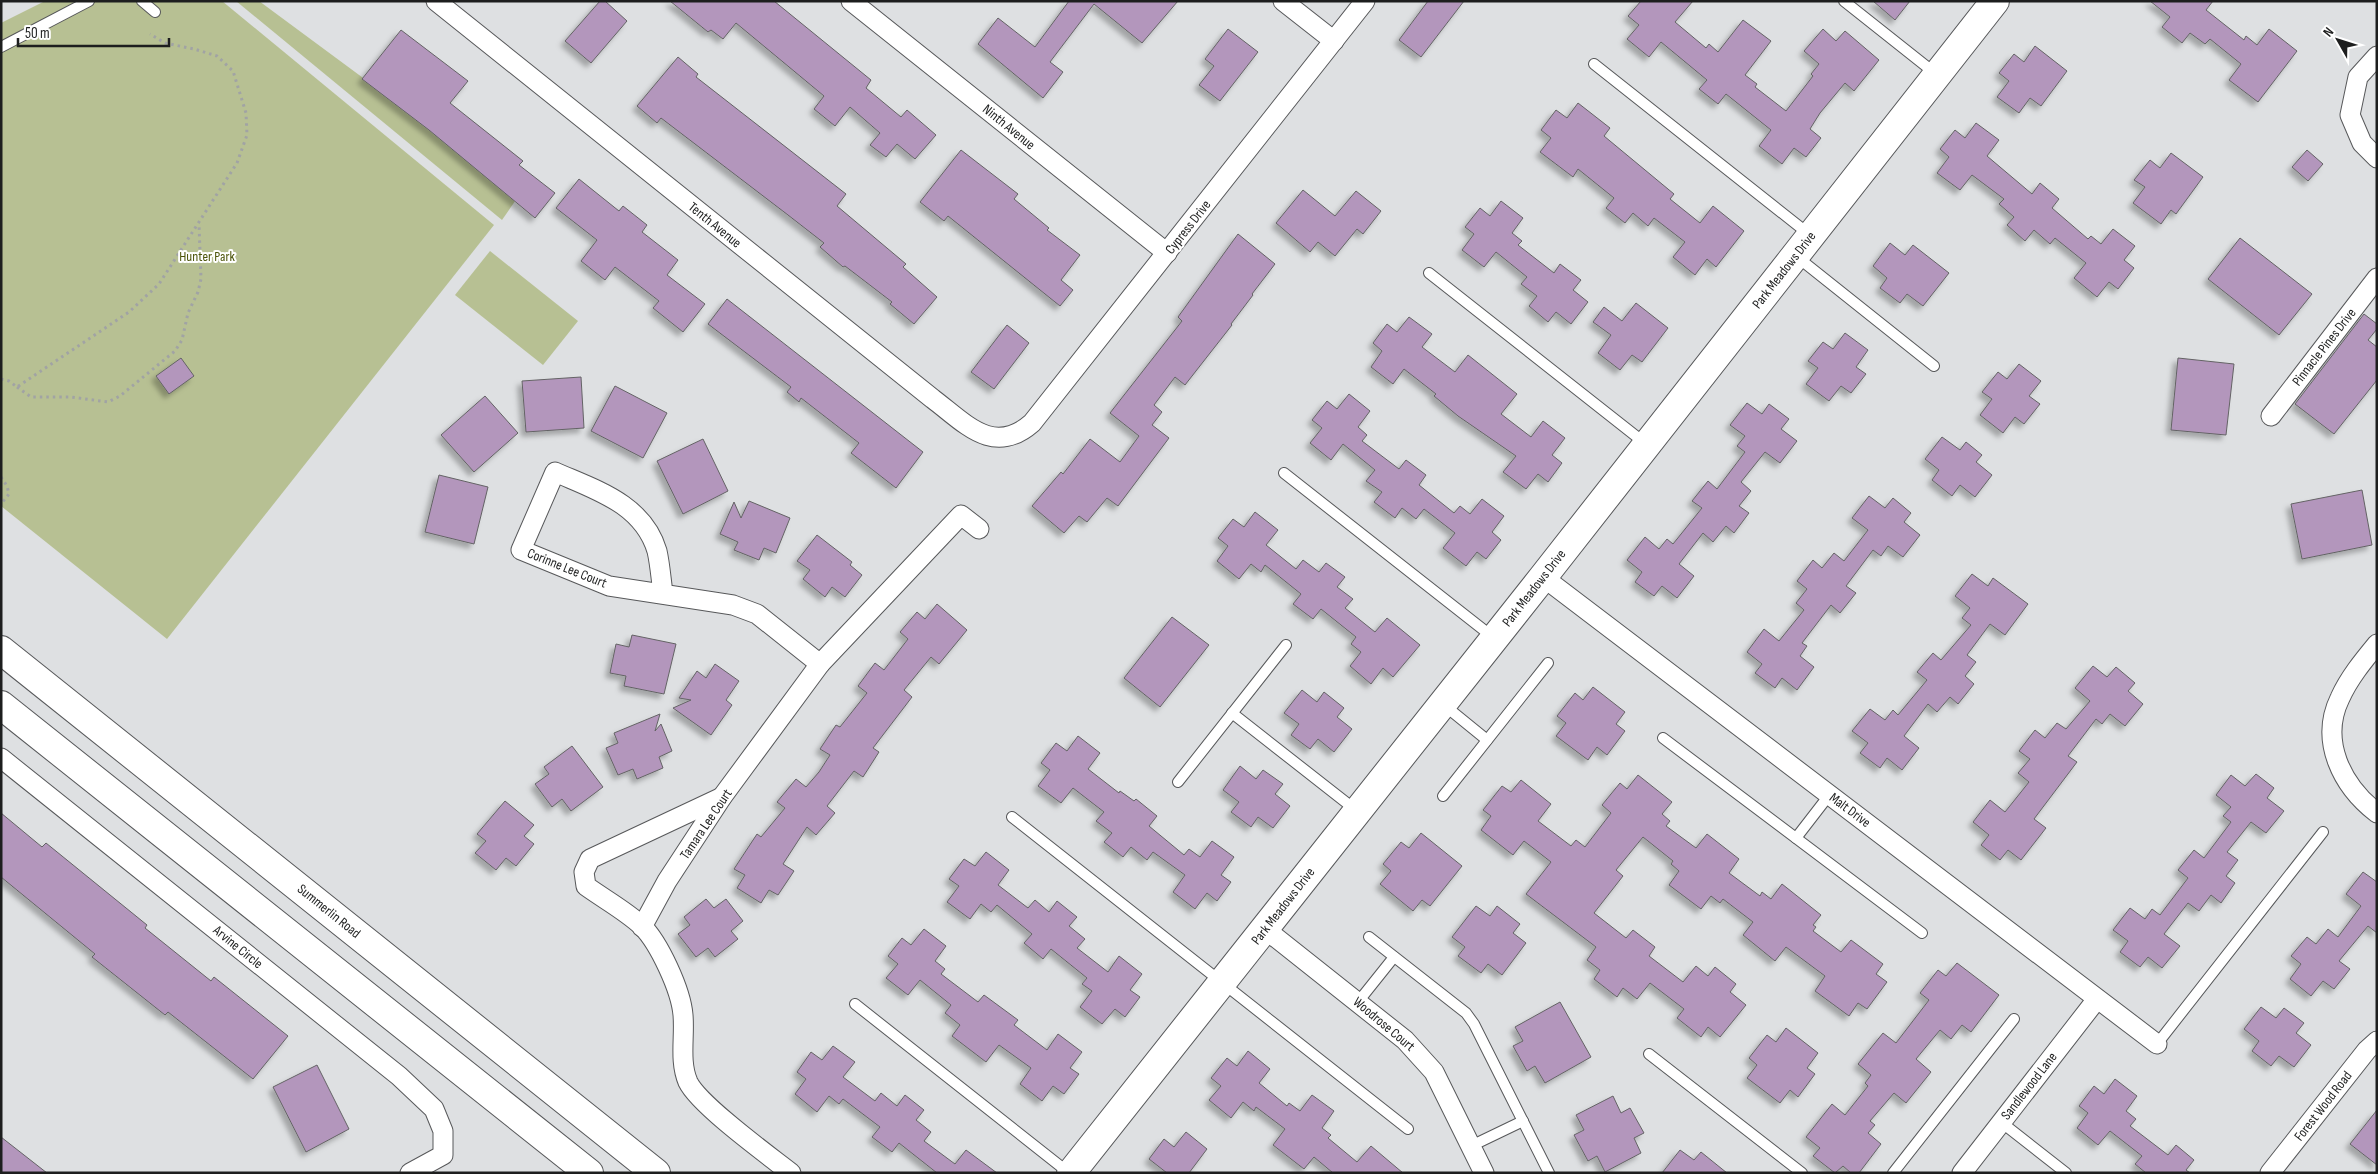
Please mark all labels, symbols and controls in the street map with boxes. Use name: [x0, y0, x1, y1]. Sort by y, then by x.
scale bar: [18, 15, 169, 47]
north arrow: [2313, 15, 2363, 65]
text: 50 m: [25, 24, 50, 43]
text: N: [2319, 24, 2337, 40]
street label: Ninth Avenue: [979, 101, 1039, 153]
street label: Cypress Drive: [1162, 197, 1214, 257]
street label: Tenth Avenue: [685, 199, 745, 251]
street label: Park Meadows Drive: [1749, 228, 1819, 312]
park label: Hunter Park: [179, 248, 235, 265]
street label: Pinnacle Pines Drive: [2288, 305, 2360, 389]
street label: Corinne Lee Court: [525, 544, 609, 592]
street label: Park Meadows Drive: [1499, 546, 1569, 630]
street label: Tamara Lee Court: [676, 786, 736, 862]
street label: Malt Drive: [1826, 789, 1874, 831]
street label: Park Meadows Drive: [1248, 864, 1318, 948]
street label: Summerlin Road: [294, 880, 364, 942]
street label: Arvine Circle: [209, 921, 266, 972]
street label: Woodrose Court: [1350, 993, 1418, 1055]
street label: Sandlewood Lane: [1997, 1049, 2061, 1123]
street label: Forest Wood Road: [2291, 1068, 2356, 1144]

